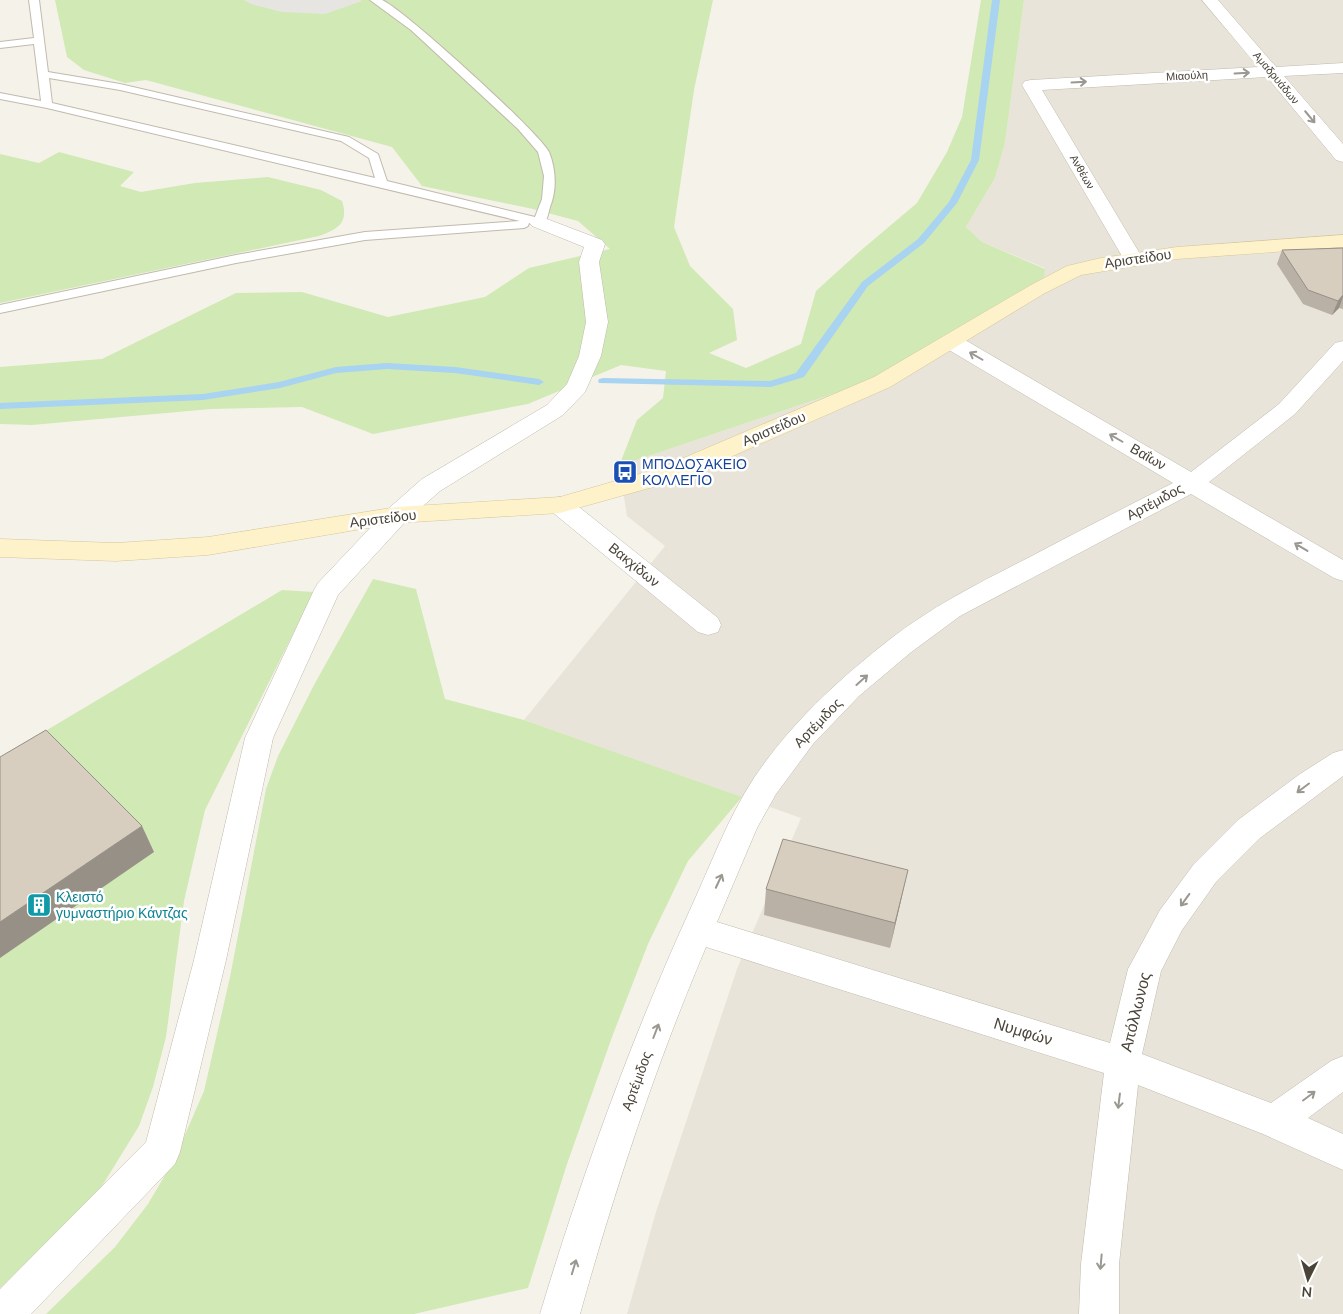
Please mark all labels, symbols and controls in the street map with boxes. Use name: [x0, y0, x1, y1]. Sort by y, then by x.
street label: Αμαδρυάδων: [1249, 48, 1303, 108]
street label: Μιαούλη: [1166, 67, 1208, 85]
one-way arrow: [1233, 69, 1249, 78]
one-way arrow: [1071, 78, 1087, 87]
one-way arrow: [1304, 110, 1315, 123]
street label: Ανθέων: [1066, 152, 1098, 193]
street label: Αριστείδου: [1103, 245, 1173, 273]
one-way arrow: [969, 350, 983, 360]
street label: Αριστείδου: [739, 407, 809, 451]
one-way arrow: [1109, 432, 1123, 442]
street label: Βαΐων: [1127, 439, 1169, 475]
place label: ΜΠΟΔΟΣΑΚΕΙΟ ΚΟΛΛΕΓΙΟ: [642, 455, 747, 490]
bus stop icon: ΜΠΟΔΟΣΑΚΕΙΟ ΚΟΛΛΕΓΙΟ: [612, 459, 638, 485]
street label: Αρτέμιδος: [1123, 479, 1187, 525]
street label: Αριστείδου: [349, 505, 417, 533]
street label: Βακχίδων: [604, 539, 664, 591]
one-way arrow: [1295, 542, 1309, 552]
one-way arrow: [855, 674, 868, 686]
street label: Αρτέμιδος: [790, 694, 847, 752]
one-way arrow: [1297, 783, 1310, 794]
one-way arrow: [714, 874, 724, 889]
place label: Κλειστό γυμναστήριο Κάντζας: [56, 888, 188, 923]
building icon: Κλειστό γυμναστήριο Κάντζας: [26, 892, 52, 918]
one-way arrow: [1180, 892, 1191, 906]
street label: Απόλλωνος: [1115, 970, 1157, 1054]
street label: Νυμφών: [991, 1013, 1055, 1051]
one-way arrow: [651, 1024, 661, 1039]
street label: Αρτέμιδος: [617, 1048, 657, 1113]
one-way arrow: [1302, 1091, 1316, 1101]
one-way arrow: [1114, 1092, 1124, 1108]
one-way arrow: [1096, 1254, 1105, 1270]
north arrow: [1283, 1254, 1333, 1304]
one-way arrow: [570, 1260, 580, 1276]
text: N: [1301, 1282, 1313, 1301]

